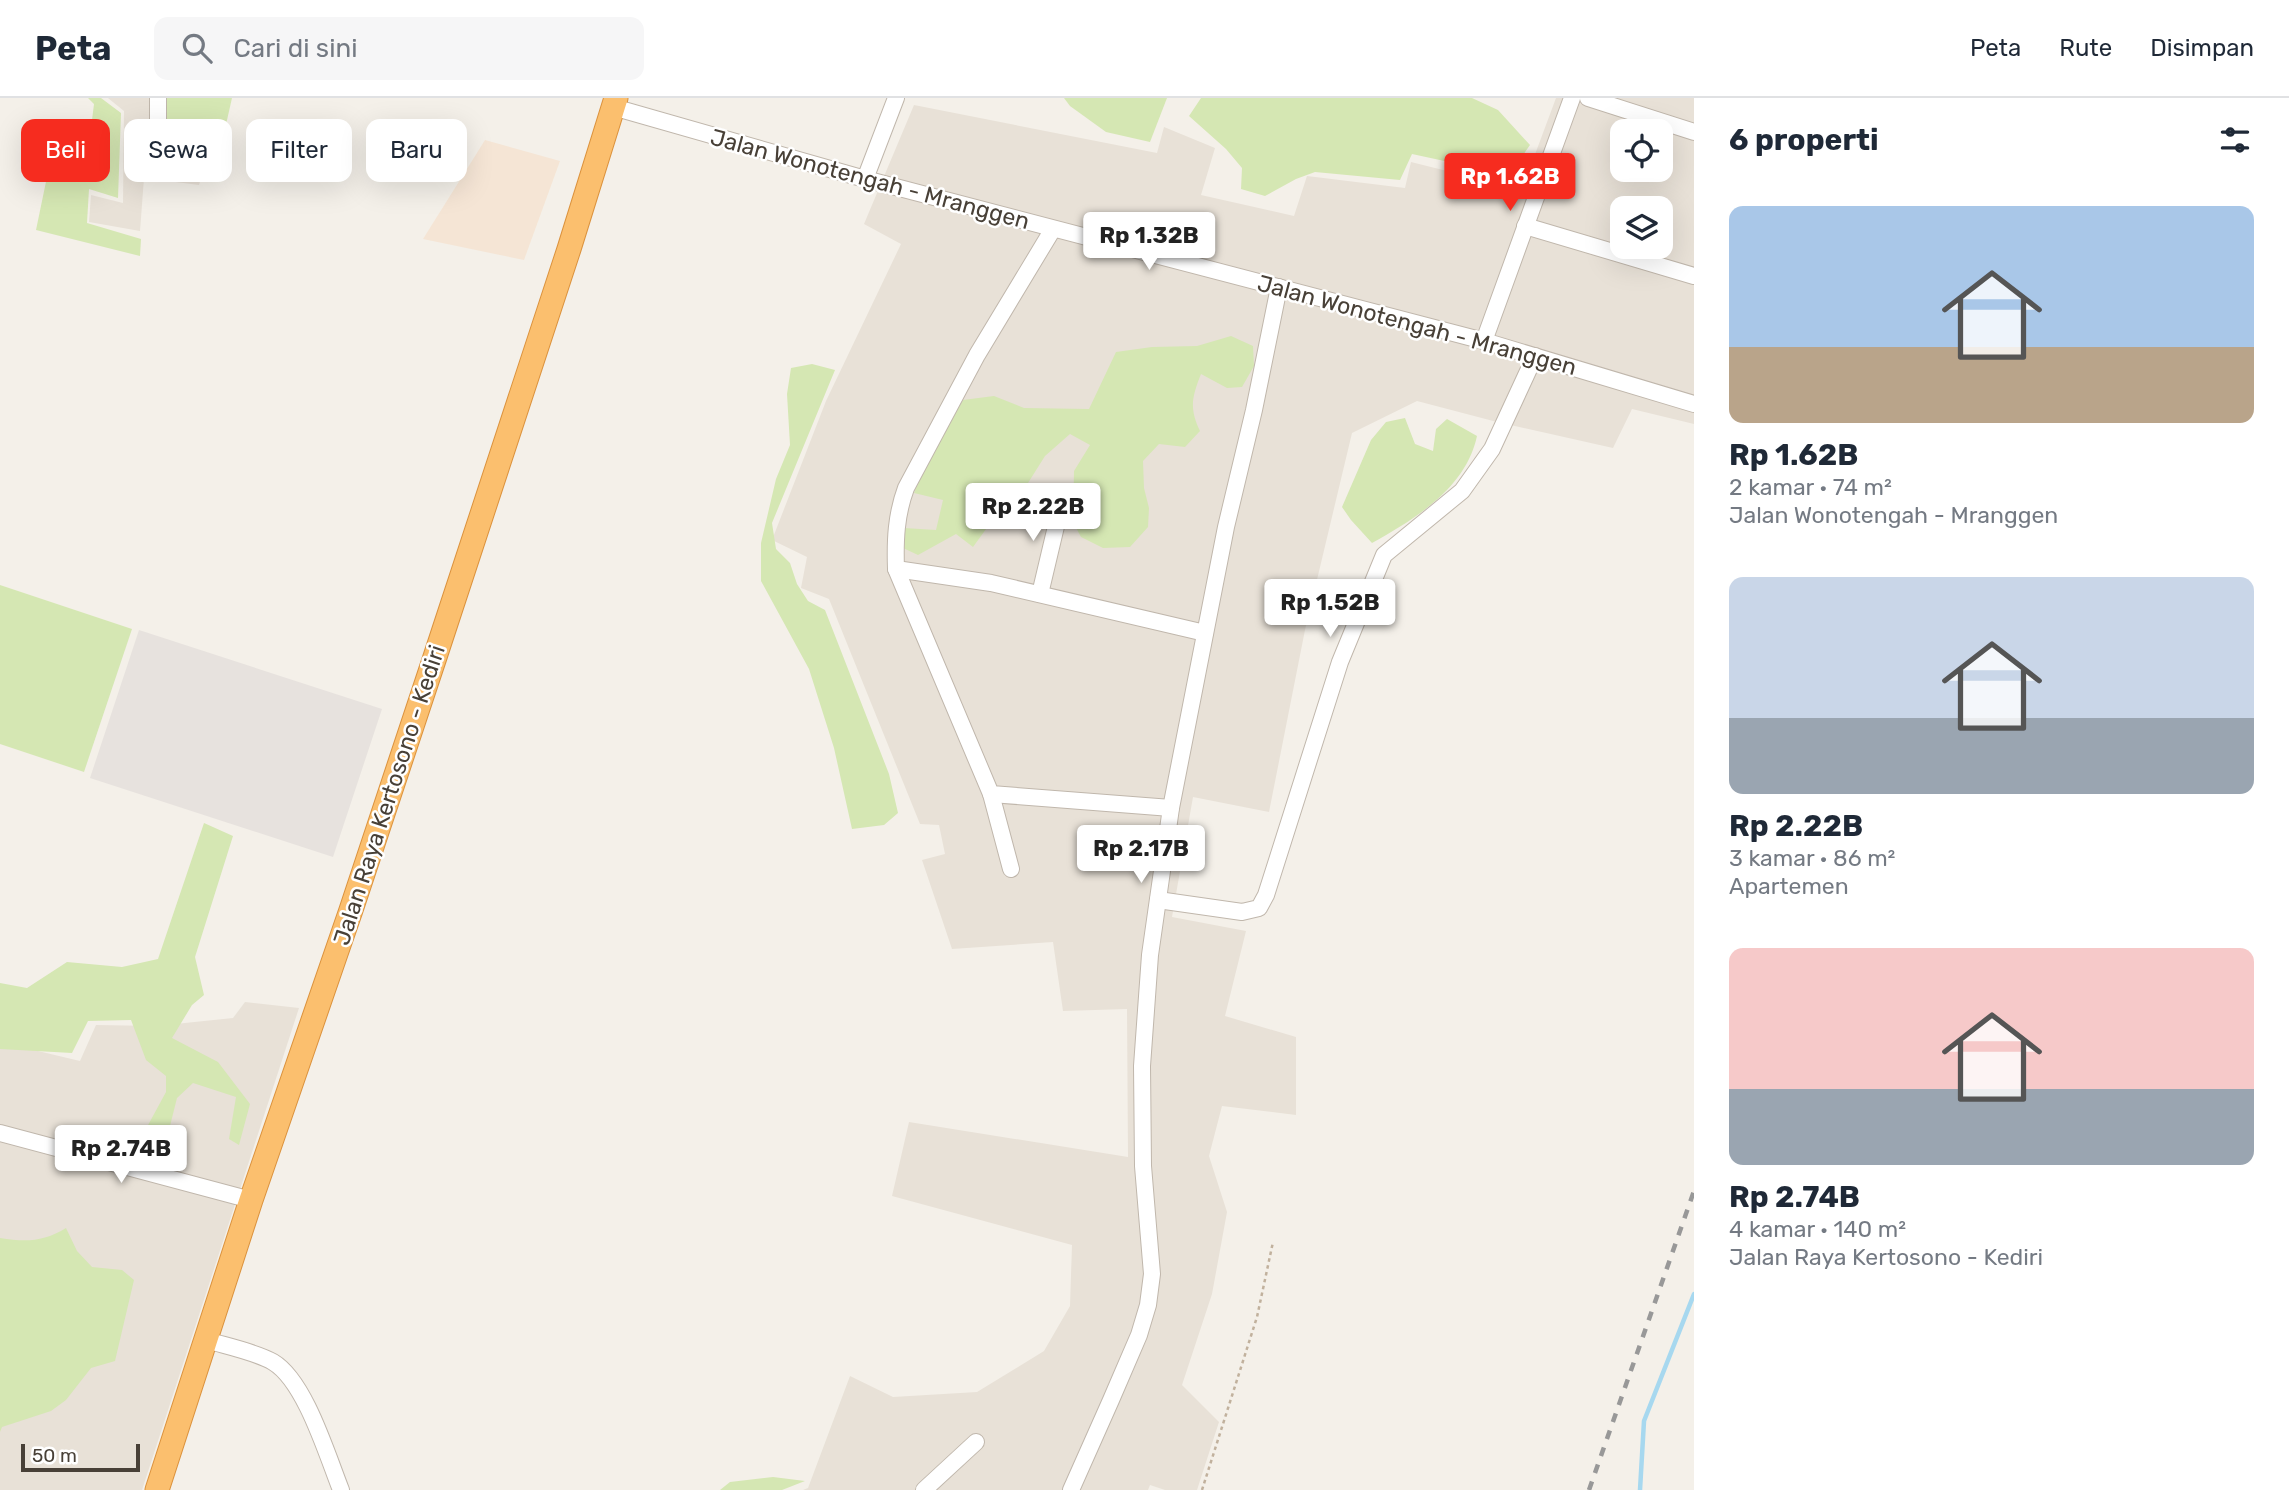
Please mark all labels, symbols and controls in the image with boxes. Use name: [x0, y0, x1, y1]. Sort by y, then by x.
search box: [154, 17, 644, 80]
text: Peta: [35, 29, 112, 68]
icon: search: [178, 29, 216, 67]
text: Cari di sini: [234, 33, 357, 64]
text: Peta: [1970, 34, 2021, 62]
text: Rute: [2059, 34, 2112, 62]
text: Disimpan: [2150, 34, 2254, 62]
chip: Beli: [21, 119, 110, 182]
chip: Sewa: [124, 119, 232, 182]
chip: Filter: [246, 119, 352, 182]
chip: Baru: [366, 119, 467, 182]
map controls: [1610, 119, 1673, 259]
button: locate: [1610, 119, 1673, 182]
icon: filters: [2216, 121, 2254, 159]
text: 6 properti: [1729, 122, 1879, 158]
street label: Jalan Wonotengah - Mranggen: [707, 123, 1033, 235]
pin: Rp 1.62B: [1438, 153, 1582, 213]
text: Rp 1.62B: [1460, 162, 1560, 190]
button: layers: [1610, 196, 1673, 259]
pin: Rp 1.32B: [1077, 212, 1221, 272]
text: Rp 1.32B: [1099, 221, 1199, 249]
icon: home: [1929, 252, 2055, 378]
street label: Jalan Wonotengah - Mranggen: [1254, 269, 1580, 381]
text: Rp 1.62B: [1729, 437, 1858, 473]
text: 2 kamar · 74 m²: [1729, 473, 1892, 501]
pin: Rp 2.22B: [961, 484, 1105, 543]
text: Rp 2.22B: [982, 492, 1084, 520]
text: Jalan Wonotengah - Mranggen: [1729, 501, 2058, 529]
pin: Rp 1.52B: [1258, 580, 1402, 639]
text: Rp 1.52B: [1280, 588, 1380, 616]
icon: home: [1929, 623, 2055, 749]
street label: Jalan Raya Kertosono - Kediri: [327, 641, 451, 949]
text: Rp 2.22B: [1729, 808, 1863, 844]
pin: Rp 2.17B: [1069, 826, 1213, 885]
text: Rp 2.17B: [1093, 834, 1189, 862]
text: 3 kamar · 86 m²: [1729, 844, 1895, 872]
text: Apartemen: [1729, 872, 1849, 900]
icon: home: [1929, 994, 2055, 1120]
pin: Rp 2.74B: [49, 1126, 193, 1185]
text: Rp 2.74B: [71, 1134, 171, 1162]
text: Rp 2.74B: [1729, 1179, 1860, 1215]
text: 4 kamar · 140 m²: [1729, 1215, 1906, 1243]
text: Jalan Raya Kertosono - Kediri: [1729, 1243, 2043, 1271]
scale bar: [21, 1441, 140, 1473]
text: 50 m: [32, 1444, 77, 1467]

